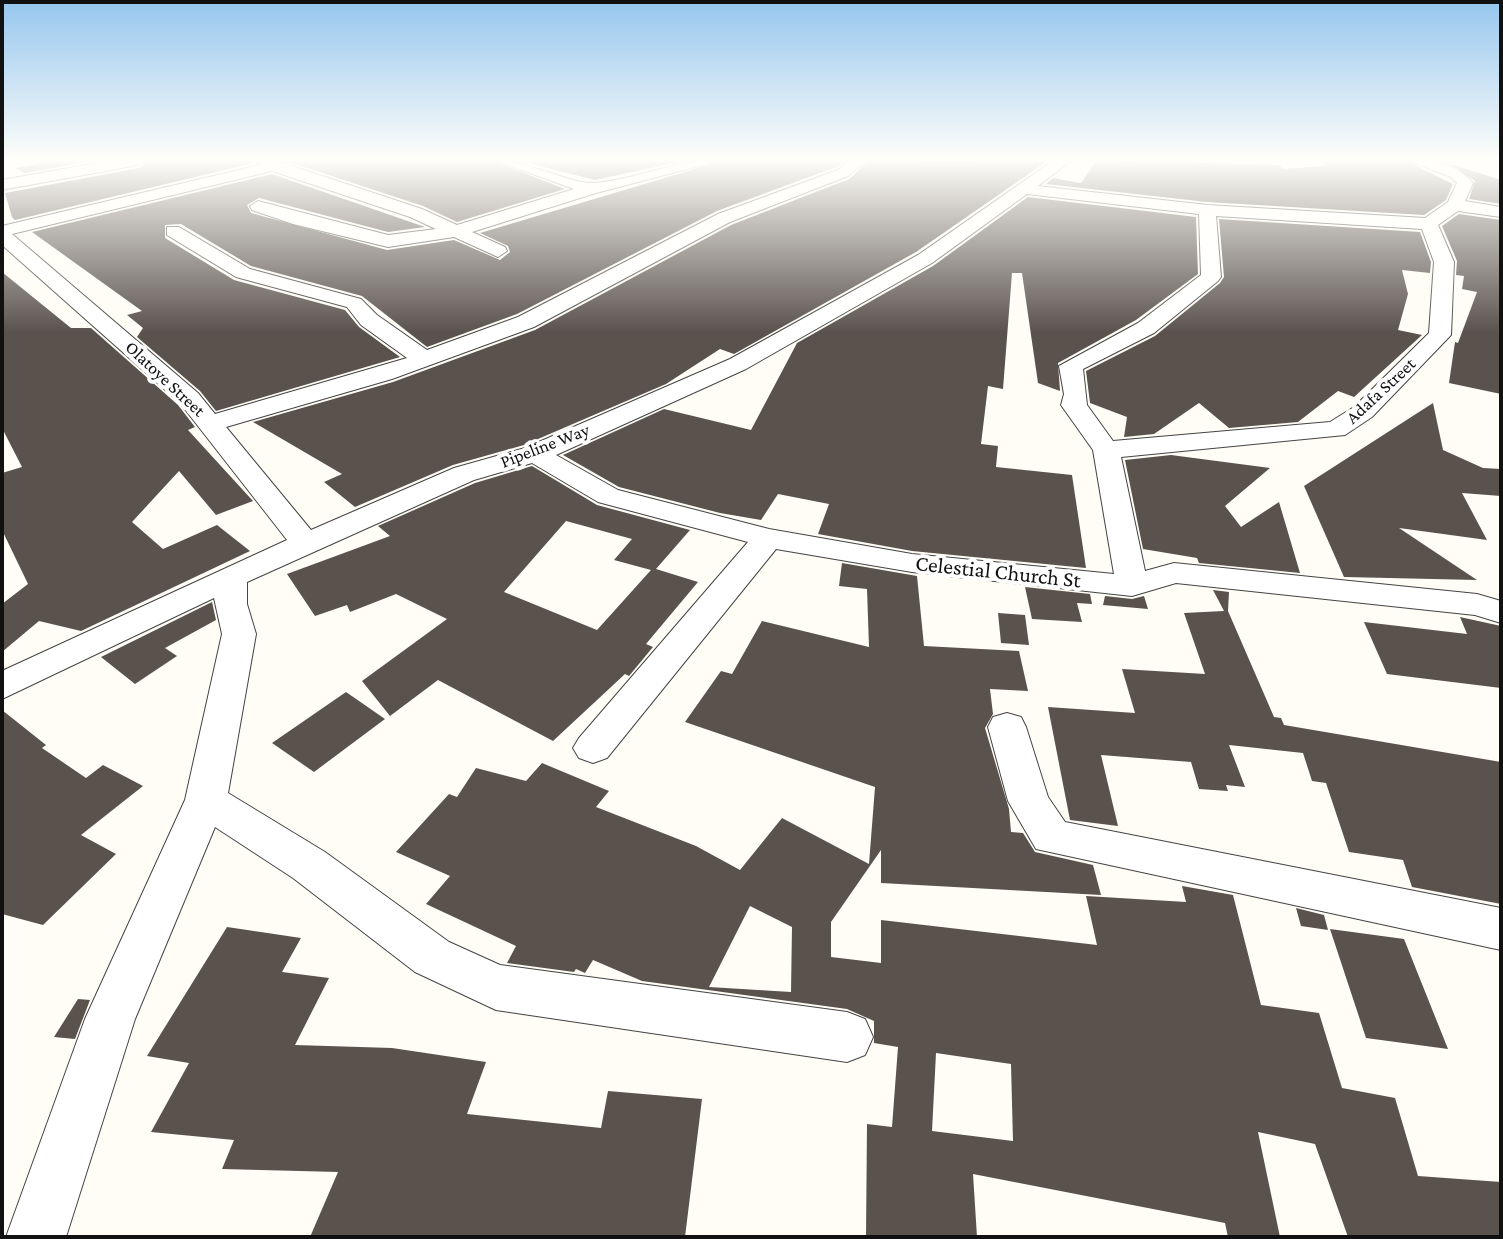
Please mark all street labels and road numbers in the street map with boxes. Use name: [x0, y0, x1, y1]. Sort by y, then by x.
street label: Olatoye Street: [121, 337, 209, 421]
street label: Adafa Street: [1342, 353, 1420, 429]
street label: Pipeline Way: [497, 419, 593, 473]
street label: Celestial Church St: [914, 550, 1082, 594]

